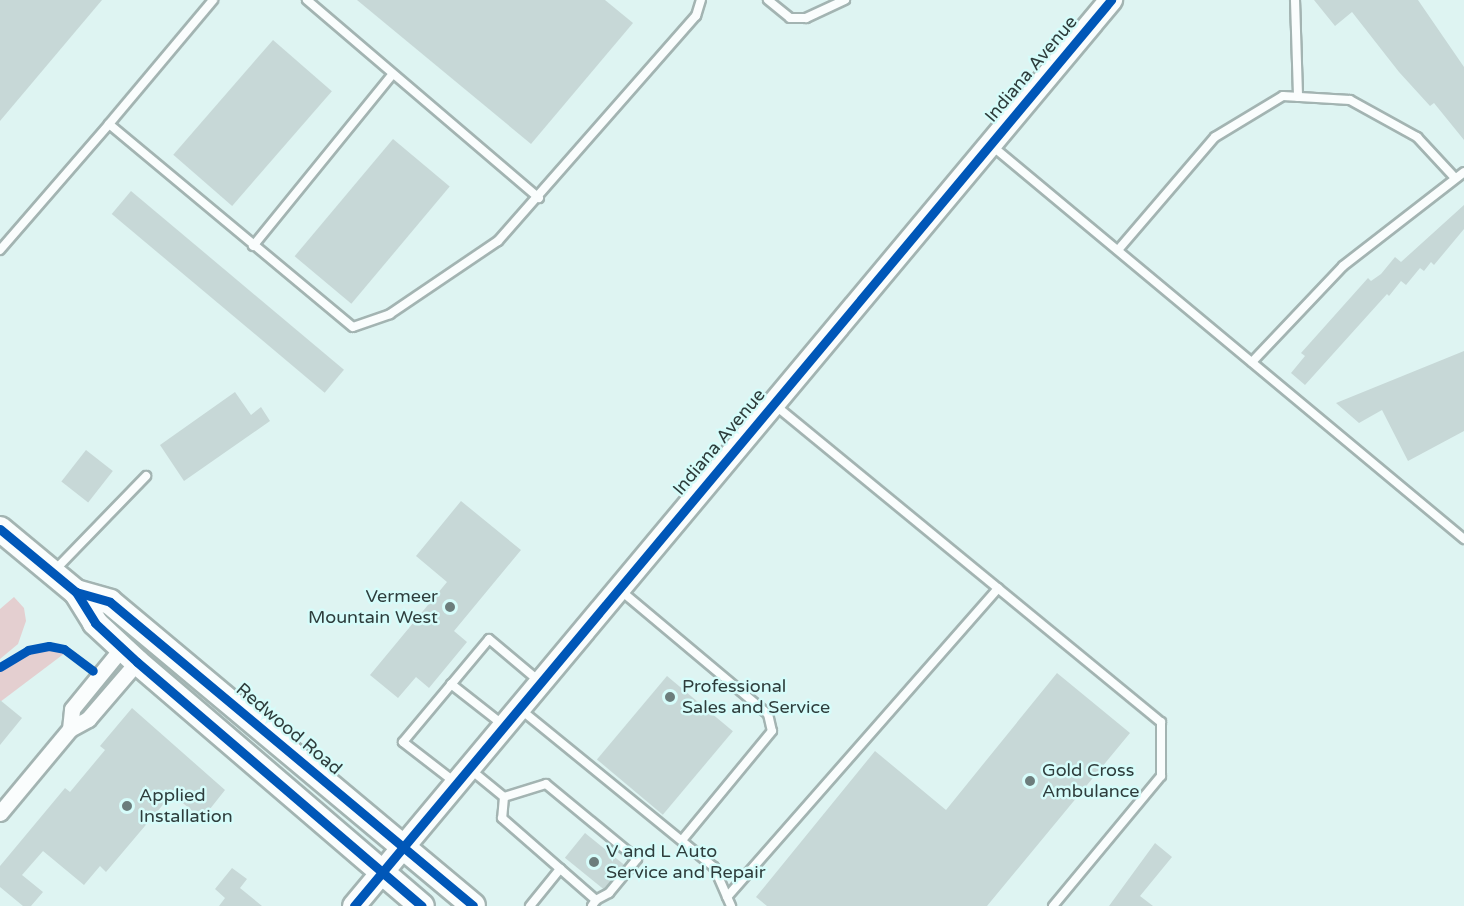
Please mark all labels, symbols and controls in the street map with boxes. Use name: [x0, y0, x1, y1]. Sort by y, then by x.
street label: Indiana Avenue: [980, 11, 1082, 127]
street label: Indiana Avenue: [668, 384, 770, 500]
place label: Vermeer Mountain West: [308, 586, 438, 628]
marker: Vermeer Mountain West: [443, 600, 457, 614]
place label: Professional Sales and Service: [682, 676, 830, 718]
street label: Redwood Road: [232, 678, 346, 780]
marker: Professional Sales and Service: [663, 690, 677, 704]
place label: Gold Cross Ambulance: [1042, 760, 1139, 802]
marker: Gold Cross Ambulance: [1023, 774, 1037, 788]
place label: Applied Installation: [139, 785, 233, 828]
marker: Applied Installation: [120, 799, 134, 813]
place label: V and L Auto Service and Repair: [606, 841, 766, 884]
marker: V and L Auto Service and Repair: [587, 855, 601, 869]

